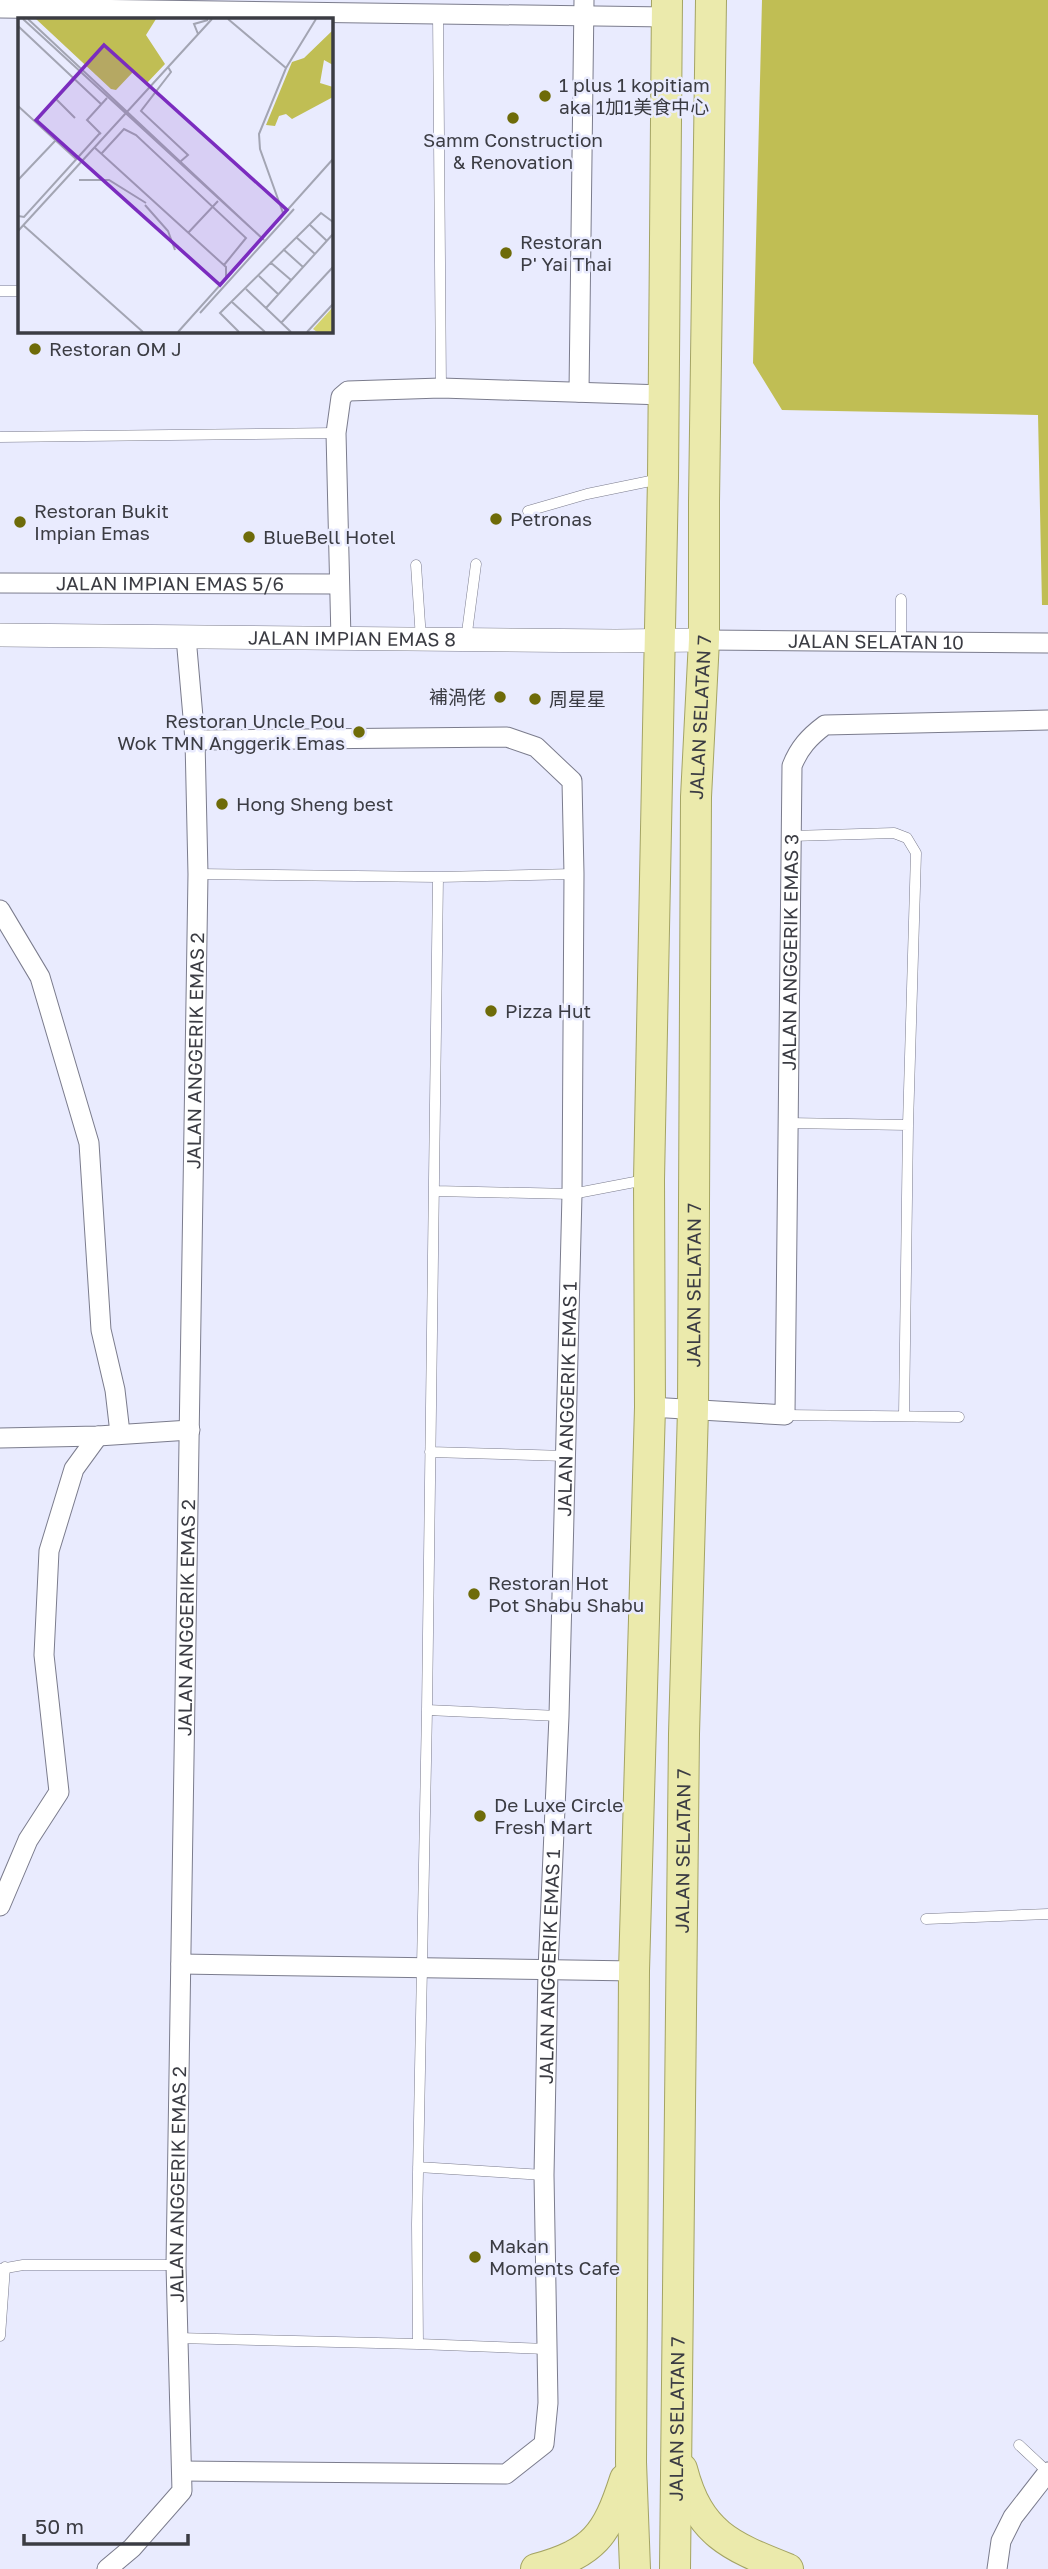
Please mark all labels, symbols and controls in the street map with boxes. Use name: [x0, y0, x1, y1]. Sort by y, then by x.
inset map: [18, 18, 332, 332]
place label: 1 plus 1 kopitiam aka 1加1美食中心: [559, 73, 710, 118]
marker: 1 plus 1 kopitiam aka 1加1美食中心: [537, 88, 553, 104]
marker: Samm Construction & Renovation: [505, 110, 521, 126]
place label: Samm Construction & Renovation: [423, 128, 603, 173]
place label: Restoran P' Yai Thai: [520, 230, 612, 275]
marker: Restoran P' Yai Thai: [498, 245, 514, 261]
place label: Restoran OM J: [49, 337, 182, 360]
marker: Restoran OM J: [27, 341, 43, 357]
place label: Restoran Bukit Impian Emas: [34, 499, 169, 544]
place label: Petronas: [510, 507, 592, 530]
marker: Petronas: [488, 511, 504, 527]
marker: Restoran Bukit Impian Emas: [12, 514, 28, 530]
place label: BlueBell Hotel: [263, 525, 396, 548]
marker: BlueBell Hotel: [241, 529, 257, 545]
street label: JALAN IMPIAN EMAS 5/6: [56, 571, 284, 595]
street label: JALAN IMPIAN EMAS 8: [248, 625, 456, 650]
street label: JALAN SELATAN 10: [788, 629, 964, 653]
street label: JALAN SELATAN 7: [684, 634, 715, 800]
place label: 補渦佬: [429, 685, 486, 708]
place label: 周星星: [549, 687, 606, 710]
marker: 補渦佬: [492, 689, 508, 705]
marker: 周星星: [527, 691, 543, 707]
place label: Restoran Uncle Pou Wok TMN Anggerik Emas: [117, 709, 345, 754]
marker: Restoran Uncle Pou Wok TMN Anggerik Emas: [351, 724, 367, 740]
place label: Hong Sheng best: [236, 792, 393, 815]
marker: Hong Sheng best: [214, 796, 230, 812]
street label: JALAN ANGGERIK EMAS 3: [777, 834, 802, 1071]
street label: JALAN ANGGERIK EMAS 2: [181, 932, 208, 1169]
place label: Pizza Hut: [505, 999, 591, 1022]
marker: Pizza Hut: [483, 1003, 499, 1019]
street label: JALAN SELATAN 7: [681, 1203, 705, 1368]
street label: JALAN ANGGERIK EMAS 1: [552, 1281, 581, 1517]
street label: JALAN ANGGERIK EMAS 2: [172, 1499, 199, 1736]
place label: Restoran Hot Pot Shabu Shabu: [488, 1571, 644, 1616]
marker: Restoran Hot Pot Shabu Shabu: [466, 1586, 482, 1602]
street label: JALAN SELATAN 7: [670, 1769, 695, 1934]
place label: De Luxe Circle Fresh Mart: [494, 1793, 623, 1838]
marker: De Luxe Circle Fresh Mart: [472, 1808, 488, 1824]
street label: JALAN ANGGERIK EMAS 1: [534, 1849, 564, 2084]
street label: JALAN ANGGERIK EMAS 2: [164, 2066, 190, 2303]
place label: Makan Moments Cafe: [489, 2234, 620, 2279]
marker: Makan Moments Cafe: [467, 2249, 483, 2265]
street label: JALAN SELATAN 7: [664, 2337, 689, 2502]
scale bar: [24, 2502, 189, 2546]
text: 50 m: [35, 2513, 84, 2539]

